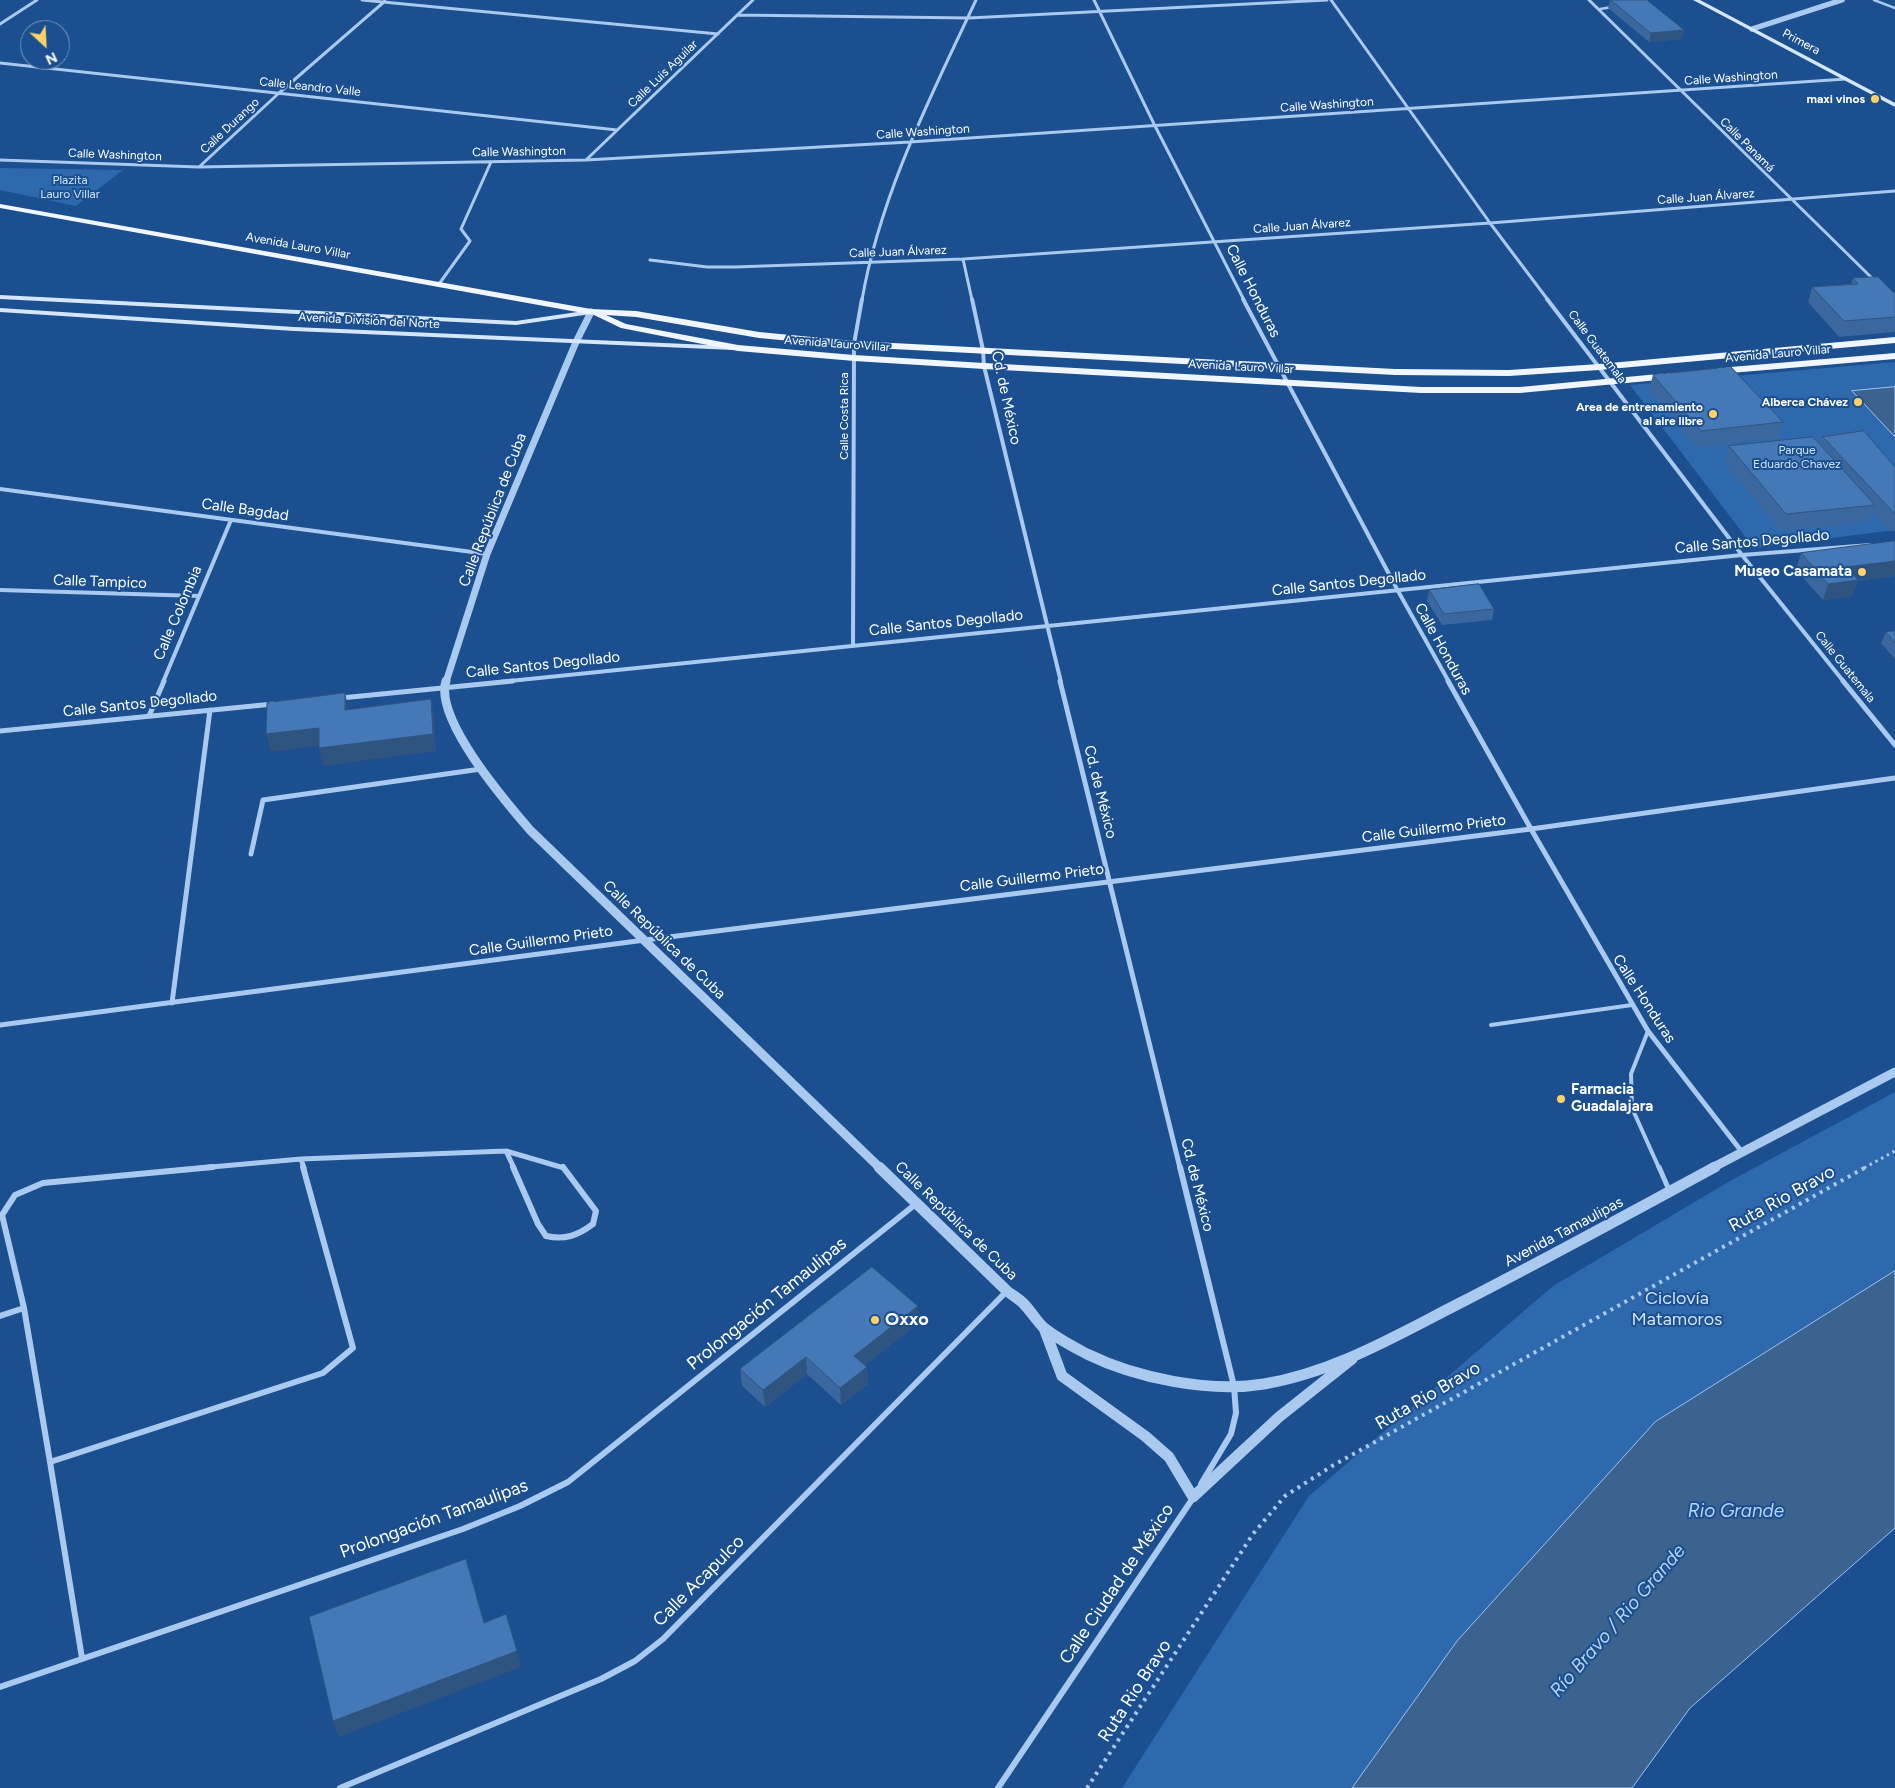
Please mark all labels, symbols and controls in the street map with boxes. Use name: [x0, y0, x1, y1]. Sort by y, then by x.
north arrow: [20, 20, 70, 70]
street label: Primera: [1780, 26, 1822, 58]
street label: Calle Luis Aguilar: [625, 37, 701, 111]
text: N: [43, 48, 60, 68]
street label: Calle Washington: [1684, 68, 1778, 88]
street label: Calle Leandro Valle: [259, 75, 361, 99]
place label: maxi vinos: [1807, 92, 1865, 106]
marker: maxi vinos: [1869, 93, 1881, 105]
street label: Calle Durango: [198, 95, 262, 157]
street label: Calle Washington: [1280, 95, 1374, 115]
street label: Calle Panamá: [1717, 115, 1777, 175]
street label: Calle Washington: [876, 122, 970, 142]
street label: Calle Washington: [472, 144, 566, 160]
street label: Calle Washington: [68, 146, 162, 164]
park label: Plazita Lauro Villar: [40, 173, 100, 201]
street label: Calle Juan Álvarez: [1657, 186, 1755, 208]
street label: Calle Juan Álvarez: [1253, 215, 1351, 237]
street label: Avenida Lauro Villar: [245, 230, 351, 262]
street label: Calle Honduras: [1222, 241, 1284, 341]
street label: Calle Juan Álvarez: [849, 243, 947, 261]
street label: Calle Guatemala: [1565, 308, 1629, 386]
street label: Avenida División del Norte: [298, 310, 440, 332]
street label: Avenida Lauro Villar: [784, 333, 890, 355]
street label: Avenida Lauro Villar: [1725, 342, 1831, 366]
street label: Cd. de México: [987, 349, 1025, 447]
street label: Avenida Lauro Villar: [1188, 357, 1294, 377]
street label: Calle Costa Rica: [837, 372, 851, 460]
place label: Alberca Chávez: [1762, 395, 1848, 409]
marker: Alberca Chávez: [1852, 396, 1864, 408]
place label: Area de entrenamiento al aire libre: [1576, 400, 1703, 428]
marker: Area de entrenamiento al aire libre: [1707, 408, 1719, 420]
street label: Calle República de Cuba: [455, 431, 531, 589]
park label: Parque Eduardo Chavez: [1753, 443, 1841, 471]
street label: Calle Bagdad: [200, 495, 290, 525]
street label: Calle Santos Degollado: [1674, 526, 1830, 558]
street label: Calle Colombia: [150, 563, 206, 663]
place label: Museo Casamata: [1734, 563, 1852, 581]
street label: Calle Santos Degollado: [1271, 566, 1427, 600]
marker: Museo Casamata: [1856, 566, 1868, 578]
street label: Calle Tampico: [53, 571, 147, 593]
street label: Calle Honduras: [1410, 600, 1476, 698]
street label: Calle Santos Degollado: [868, 606, 1024, 640]
street label: Calle Guatemala: [1812, 628, 1878, 706]
street label: Calle Santos Degollado: [465, 648, 621, 682]
street label: Calle Santos Degollado: [62, 687, 218, 721]
street label: Cd. de México: [1080, 744, 1120, 840]
street label: Calle Guillermo Prieto: [1361, 811, 1507, 847]
street label: Calle Guillermo Prieto: [959, 860, 1105, 896]
street label: Calle República de Cuba: [599, 877, 729, 1003]
street label: Calle Guillermo Prieto: [468, 922, 614, 960]
street label: Calle Honduras: [1609, 951, 1679, 1047]
place label: Farmacia Guadalajara: [1571, 1081, 1653, 1116]
marker: Farmacia Guadalajara: [1555, 1093, 1567, 1105]
street label: Cd. de México: [1177, 1137, 1217, 1233]
street label: Calle República de Cuba: [891, 1158, 1021, 1284]
street label: Ruta Rio Bravo: [1725, 1161, 1839, 1237]
street label: Avenida Tamaulipas: [1502, 1193, 1626, 1271]
street label: Prolongación Tamaulipas: [683, 1233, 851, 1375]
park label: Ciclovía Matamoros: [1631, 1288, 1723, 1330]
place label: Oxxo: [885, 1309, 929, 1331]
marker: Oxxo: [869, 1314, 881, 1326]
street label: Ruta Rio Bravo: [1372, 1357, 1484, 1435]
street label: Prolongación Tamaulipas: [337, 1475, 531, 1563]
street label: Calle Ciudad de México: [1055, 1500, 1179, 1668]
water label: Rio Grande: [1688, 1500, 1784, 1522]
street label: Calle Acapulco: [649, 1531, 749, 1631]
water label: Río Bravo / Rio Grande: [1545, 1540, 1691, 1702]
street label: Ruta Rio Bravo: [1094, 1636, 1176, 1746]

